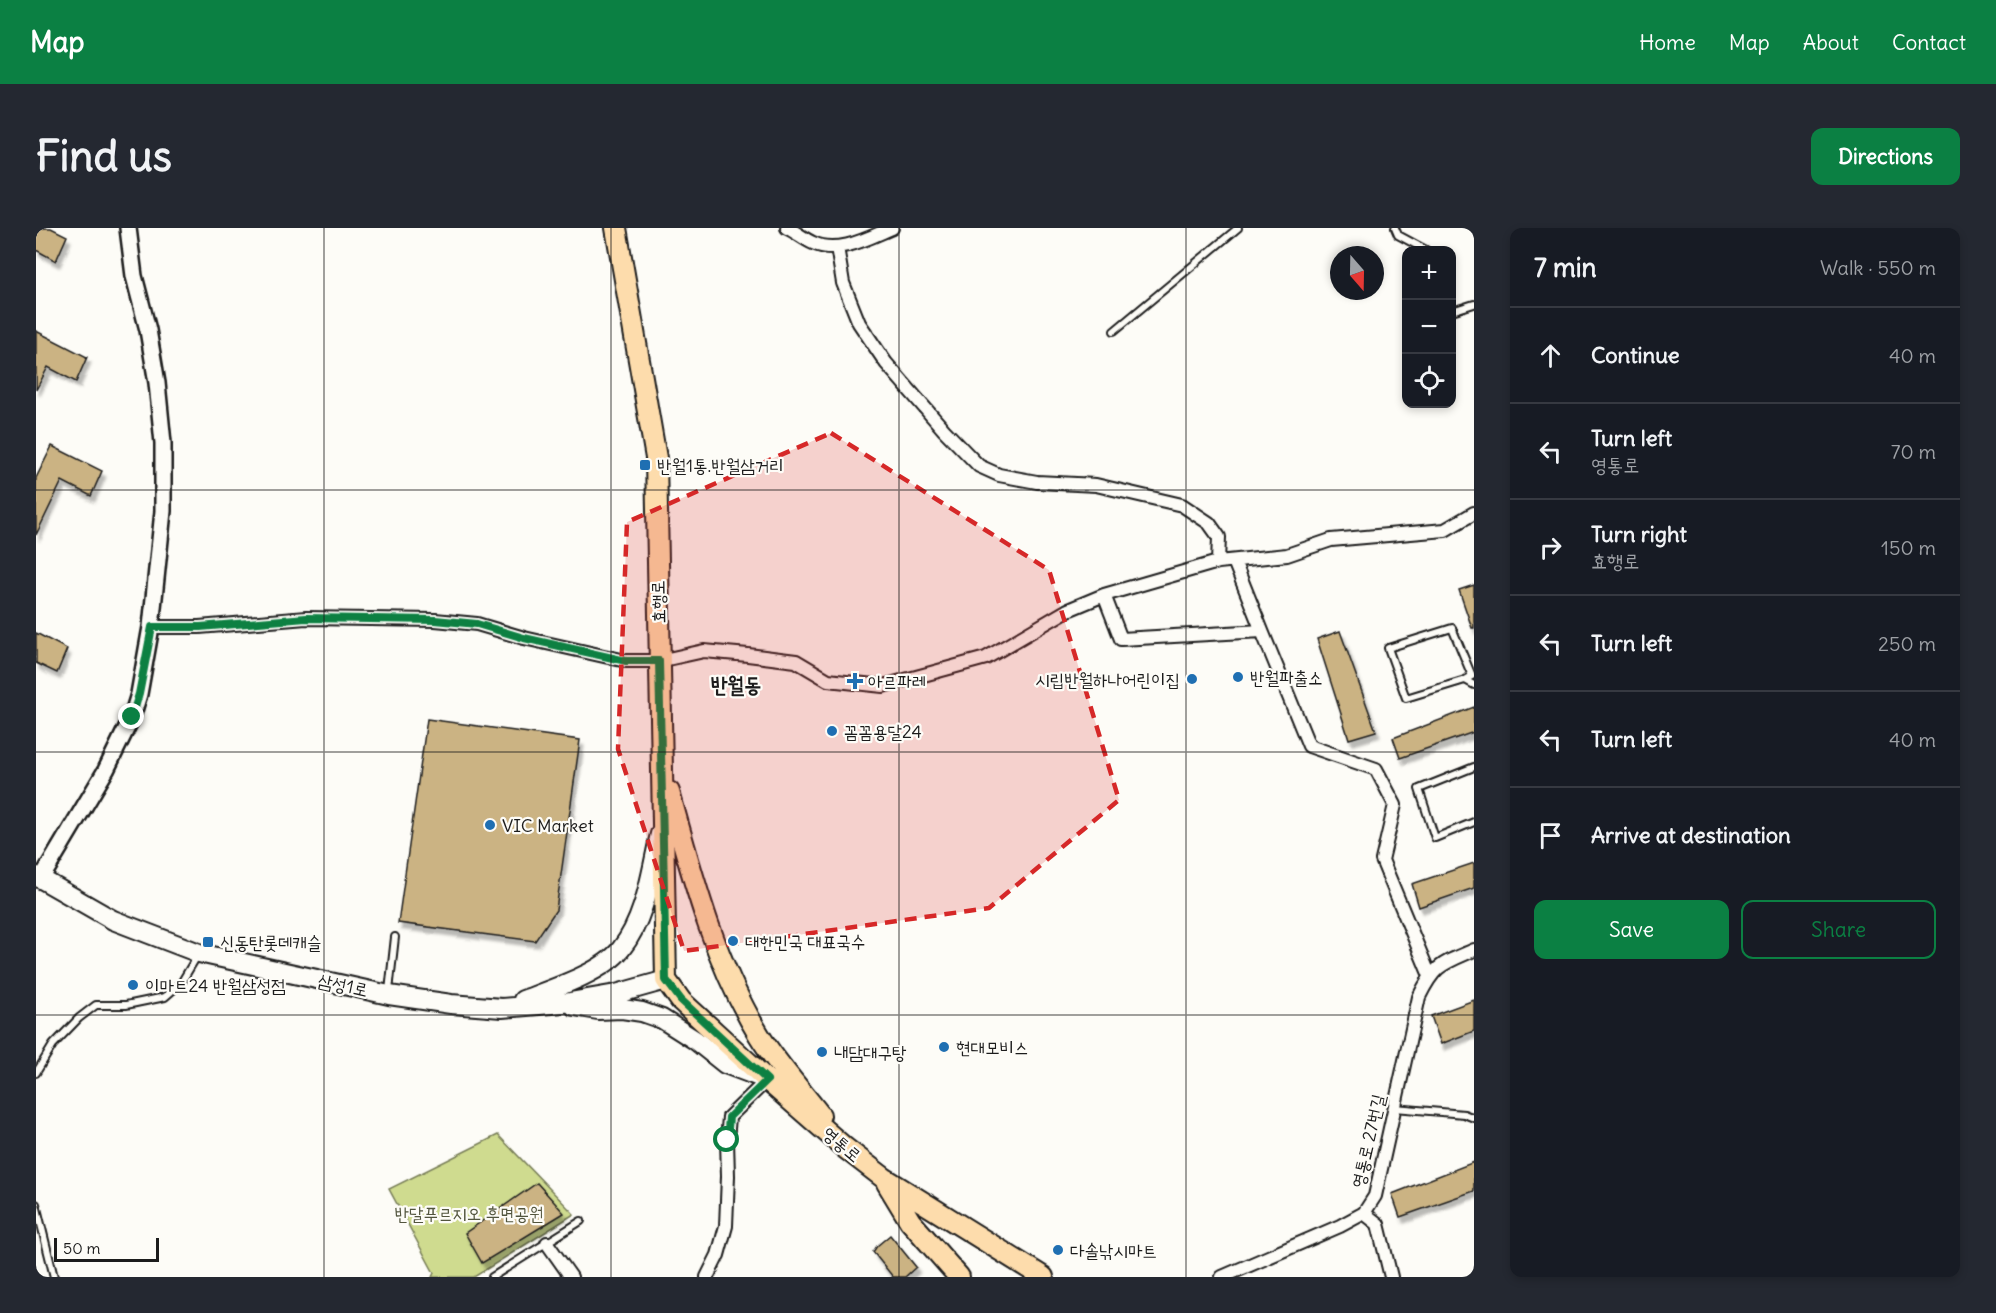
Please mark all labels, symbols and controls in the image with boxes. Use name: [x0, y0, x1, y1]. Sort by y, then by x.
text: Map: [30, 24, 84, 60]
text: Home: [1639, 29, 1696, 56]
text: Map: [1729, 29, 1770, 56]
text: About: [1803, 29, 1859, 56]
text: Contact: [1892, 29, 1966, 56]
button: Directions: [1811, 128, 1960, 185]
text: Find us: [36, 130, 172, 182]
north arrow: [1330, 246, 1384, 300]
map controls: [1402, 246, 1456, 408]
button: +: [1402, 246, 1456, 300]
text: 7 min: [1534, 251, 1597, 284]
text: Walk · 550 m: [1820, 255, 1936, 280]
button: −: [1402, 300, 1456, 354]
icon: ahead: [1534, 339, 1567, 372]
text: Continue: [1591, 341, 1680, 369]
text: 40 m: [1889, 343, 1936, 368]
button: locate: [1402, 354, 1456, 408]
text: Turn left: [1591, 424, 1672, 452]
icon: left: [1534, 435, 1567, 468]
text: 70 m: [1891, 439, 1936, 464]
text: 영통로: [1591, 452, 1639, 477]
place label: 반월1통.반월삼거리: [657, 454, 784, 477]
marker: 반월1통.반월삼거리: [638, 458, 652, 472]
text: Turn right: [1591, 520, 1687, 548]
icon: right: [1534, 531, 1567, 564]
text: 150 m: [1881, 535, 1936, 560]
text: 효행로: [1591, 548, 1639, 573]
street label: 효행로: [646, 580, 670, 624]
icon: left: [1534, 627, 1567, 660]
text: Turn left: [1591, 629, 1672, 657]
text: 250 m: [1878, 631, 1936, 656]
place label: 반월파출소: [1250, 666, 1322, 689]
place label: 시립반월하나어린이집: [1035, 668, 1180, 691]
place label: 아르파레: [868, 670, 926, 693]
marker: 반월파출소: [1231, 670, 1245, 684]
district label: 반월동: [711, 671, 761, 698]
marker: 아르파레: [846, 672, 864, 690]
marker: 시립반월하나어린이집: [1185, 672, 1199, 686]
route end: [118, 703, 144, 729]
place label: 꼼꼼용달24: [844, 720, 922, 743]
icon: left: [1534, 723, 1567, 756]
marker: 꼼꼼용달24: [825, 724, 839, 738]
text: Turn left: [1591, 725, 1672, 753]
text: 40 m: [1889, 727, 1936, 752]
place label: VIC Market: [502, 814, 594, 837]
marker: VIC Market: [483, 818, 497, 832]
icon: arrive: [1534, 819, 1567, 852]
text: Arrive at destination: [1591, 821, 1791, 849]
button: Save: [1534, 900, 1729, 959]
button: Share: [1741, 900, 1936, 959]
place label: 대한민국 대표국수: [745, 930, 865, 953]
place label: 신동탄롯데캐슬: [220, 931, 321, 954]
marker: 대한민국 대표국수: [726, 934, 740, 948]
marker: 신동탄롯데캐슬: [201, 935, 215, 949]
street label: 삼성1로: [316, 968, 370, 1002]
place label: 이마트24 반월삼성점: [145, 974, 286, 997]
marker: 이마트24 반월삼성점: [126, 978, 140, 992]
place label: 현대모비스: [956, 1036, 1028, 1059]
marker: 현대모비스: [937, 1040, 951, 1054]
place label: 내담대구탕: [834, 1041, 907, 1064]
marker: 내담대구탕: [815, 1045, 829, 1059]
street label: 영통로 27번길: [1346, 1091, 1390, 1190]
street label: 영통로: [818, 1121, 866, 1167]
route start: [713, 1126, 739, 1152]
park label: 반달푸르지오 후면공원: [394, 1202, 544, 1225]
scale bar: [54, 1235, 159, 1262]
text: 50 m: [63, 1238, 101, 1258]
place label: 다솔낚시마트: [1070, 1239, 1157, 1262]
marker: 다솔낚시마트: [1051, 1243, 1065, 1257]

